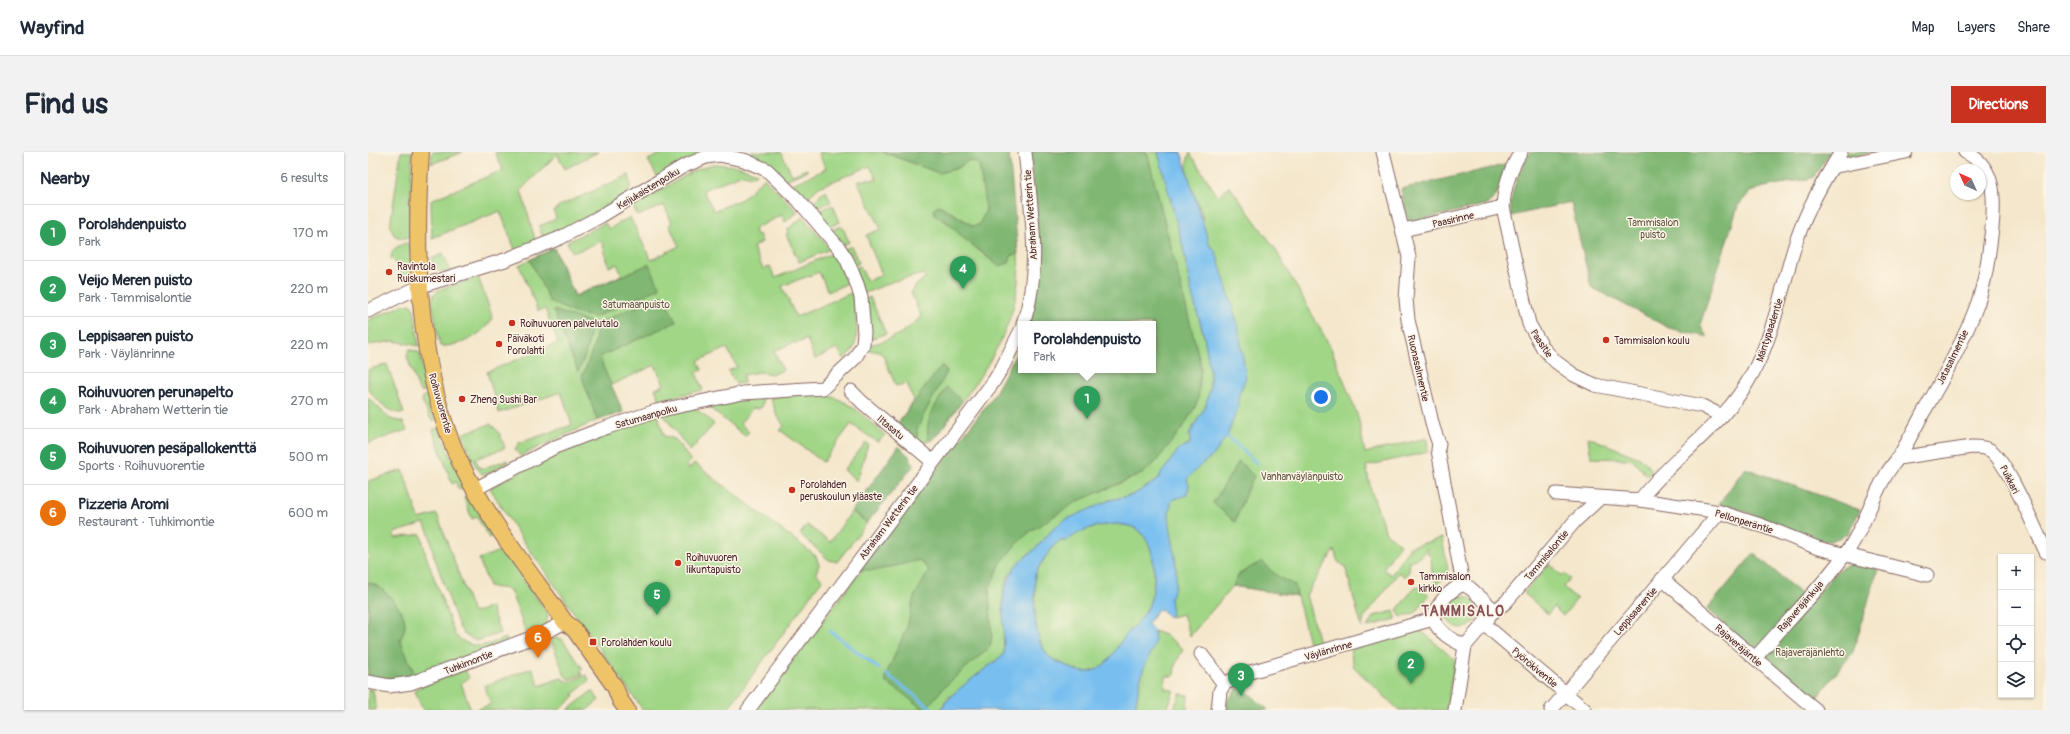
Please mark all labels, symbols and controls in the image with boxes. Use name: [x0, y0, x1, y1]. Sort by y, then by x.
text: Wayfind: [20, 16, 84, 40]
text: Map: [1912, 19, 1935, 36]
text: Layers: [1957, 19, 1995, 36]
text: Share: [2017, 19, 2050, 36]
button: Directions: [1951, 86, 2046, 123]
text: Find us: [24, 87, 108, 122]
north arrow: [1950, 164, 1986, 200]
street label: Keijukaistenpolku: [615, 165, 682, 212]
text: Nearby: [40, 168, 89, 189]
street label: Abraham Wetterin tie: [1022, 169, 1040, 260]
text: 6 results: [281, 170, 328, 186]
street label: Paasirinne: [1431, 209, 1475, 231]
text: Porolahdenpuisto: [78, 215, 186, 234]
park label: Tammisalon puisto: [1627, 217, 1679, 241]
text: 1: [50, 225, 56, 241]
text: 170 m: [293, 225, 328, 241]
text: Park: [78, 234, 101, 250]
pin: 4: [950, 256, 976, 289]
place label: Ravintola Ruiskumestari: [397, 261, 455, 285]
marker: Ravintola Ruiskumestari: [384, 267, 394, 277]
text: Veijo Meren puisto: [78, 271, 192, 290]
text: 2: [49, 281, 57, 297]
text: 220 m: [290, 281, 328, 297]
text: Park · Tammisalontie: [78, 290, 191, 306]
street label: Mäntypaadentie: [1754, 297, 1786, 363]
park label: Satumaanpuisto: [602, 299, 671, 311]
marker: Roihuvuoren palvelutalo: [507, 318, 517, 328]
place label: Roihuvuoren palvelutalo: [520, 318, 619, 330]
popup: [1018, 321, 1156, 373]
text: Leppisaaren puisto: [78, 327, 193, 346]
street label: Paasitie: [1527, 327, 1555, 360]
street label: Jatasalmentie: [1935, 328, 1971, 387]
text: Porolahdenpuisto: [1033, 330, 1141, 349]
place label: Päiväkoti Porolahti: [507, 333, 544, 357]
street label: Ruonasalmentie: [1405, 334, 1432, 403]
marker: Tammisalon koulu: [1601, 335, 1611, 345]
place label: Tammisalon koulu: [1614, 335, 1690, 347]
text: 3: [49, 337, 57, 353]
text: 220 m: [290, 337, 328, 353]
marker: Päiväkoti Porolahti: [494, 339, 504, 349]
text: Park · Väylänrinne: [78, 346, 175, 362]
text: Park: [1033, 349, 1056, 365]
street label: Roihuvuorentie: [426, 372, 454, 435]
text: Roihuvuoren perunapelto: [78, 383, 233, 402]
pin: 1: [1074, 386, 1100, 419]
your location: [1311, 387, 1331, 407]
text: 4: [49, 393, 57, 409]
text: 270 m: [291, 393, 328, 409]
marker: Zheng Sushi Bar: [457, 394, 467, 404]
place label: Zheng Sushi Bar: [470, 394, 537, 406]
text: Park · Abraham Wetterin tie: [78, 402, 228, 418]
street label: Satumaanpolku: [614, 402, 679, 432]
street label: Iltasatu: [874, 413, 906, 443]
text: Roihuvuoren pesäpallokenttä: [78, 439, 257, 458]
text: 5: [49, 449, 57, 465]
text: 500 m: [289, 449, 328, 465]
text: Sports · Roihuvuorentie: [78, 458, 205, 474]
street label: Puikkari: [1997, 463, 2022, 496]
park label: Vanhanväylänpuisto: [1261, 471, 1344, 483]
place label: Porolahden peruskoulun yläaste: [800, 479, 882, 503]
street label: Abraham Wetterin tie: [857, 483, 921, 562]
marker: Porolahden peruskoulun yläaste: [787, 485, 797, 495]
text: Pizzeria Aromi: [78, 495, 169, 514]
text: 6: [49, 505, 57, 521]
text: 600 m: [288, 505, 328, 521]
street label: Pellonperäntie: [1713, 507, 1774, 537]
text: Restaurant · Tuhkimontie: [78, 514, 214, 530]
street label: Tammisalontie: [1522, 528, 1571, 583]
place label: Roihuvuoren liikuntapuisto: [686, 552, 741, 576]
map controls: [1998, 554, 2034, 698]
button: +: [1998, 554, 2034, 590]
marker: Roihuvuoren liikuntapuisto: [673, 558, 683, 568]
place label: Tammisalon kirkko: [1419, 571, 1471, 595]
marker: Tammisalon kirkko: [1406, 577, 1416, 587]
street label: Rajaveräjänkuja: [1775, 578, 1827, 635]
pin: 5: [644, 582, 670, 615]
street label: Leppisaarentie: [1612, 585, 1660, 638]
button: −: [1998, 590, 2034, 626]
district label: TAMMISALO: [1420, 603, 1505, 620]
street label: Rajaveräjäntie: [1712, 622, 1764, 670]
pin: 6: [525, 625, 551, 658]
button: locate: [1998, 626, 2034, 662]
marker: Porolahden koulu: [588, 637, 598, 647]
place label: Porolahden koulu: [601, 637, 672, 649]
street label: Väylänrinne: [1303, 638, 1354, 664]
street label: Pyörökiventie: [1509, 645, 1560, 690]
park label: Rajaveräjänlehto: [1775, 647, 1845, 659]
street label: Tuhkimontie: [442, 648, 494, 678]
pin: 2: [1398, 651, 1424, 684]
button: layers: [1998, 662, 2034, 698]
pin: 3: [1228, 663, 1254, 696]

